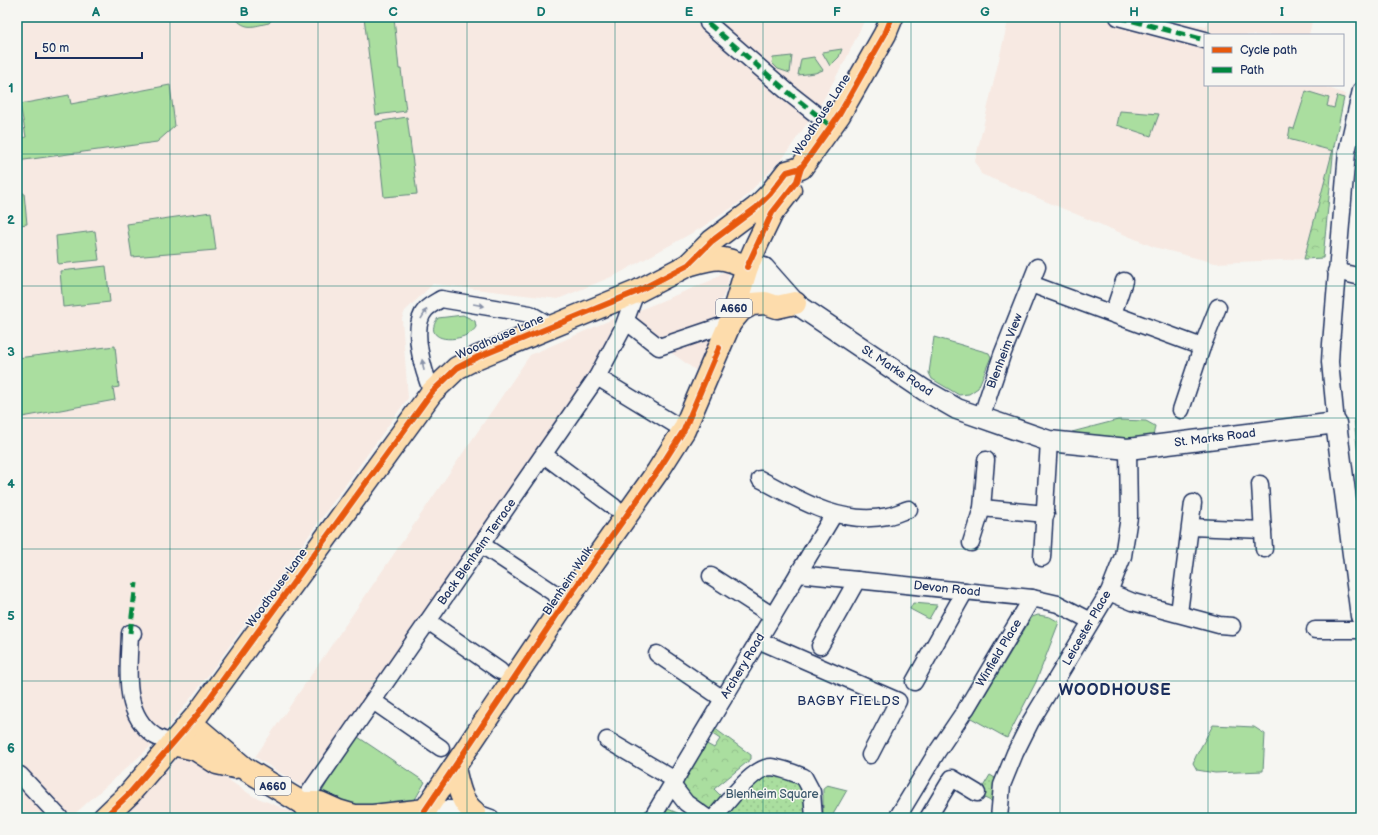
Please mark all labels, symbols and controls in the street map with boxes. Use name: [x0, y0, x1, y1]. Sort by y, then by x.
text: A: [91, 4, 100, 20]
text: B: [239, 4, 249, 20]
text: C: [388, 4, 398, 20]
text: D: [536, 4, 546, 20]
text: E: [685, 4, 694, 20]
text: F: [833, 4, 841, 20]
text: G: [980, 4, 990, 20]
text: H: [1129, 4, 1139, 20]
text: I: [1280, 4, 1284, 20]
scale bar: [36, 34, 142, 60]
legend: [1204, 34, 1344, 86]
text: 50 m: [42, 41, 69, 56]
text: Cycle path: [1240, 43, 1297, 58]
text: Path: [1240, 63, 1265, 78]
street label: Woodhouse Lane: [790, 71, 854, 159]
text: 1: [8, 80, 14, 96]
text: 2: [7, 212, 15, 228]
road number: A660: [716, 299, 752, 317]
one-way arrow: [473, 303, 485, 309]
one-way arrow: [420, 308, 427, 320]
street label: Woodhouse Lane: [454, 311, 546, 363]
street label: Blenheim View: [984, 311, 1026, 391]
street label: St. Marks Road: [858, 342, 936, 400]
text: 3: [7, 344, 15, 360]
one-way arrow: [420, 359, 426, 371]
street label: St. Marks Road: [1173, 426, 1257, 450]
text: 4: [7, 476, 15, 492]
street label: Back Blenheim Terrace: [435, 496, 519, 608]
street label: Blenheim Walk: [540, 544, 597, 618]
street label: Woodhouse Lane: [243, 545, 311, 631]
street label: Devon Road: [913, 578, 981, 600]
street label: Leicester Place: [1059, 588, 1115, 668]
text: 5: [7, 608, 15, 624]
street label: Winfield Place: [973, 617, 1025, 689]
street label: Archery Road: [718, 631, 768, 701]
district label: WOODHOUSE: [1058, 681, 1172, 700]
district label: BAGBY FIELDS: [797, 693, 901, 709]
text: 6: [7, 740, 15, 756]
road number: A660: [255, 777, 291, 795]
park label: Blenheim Square: [725, 787, 819, 802]

